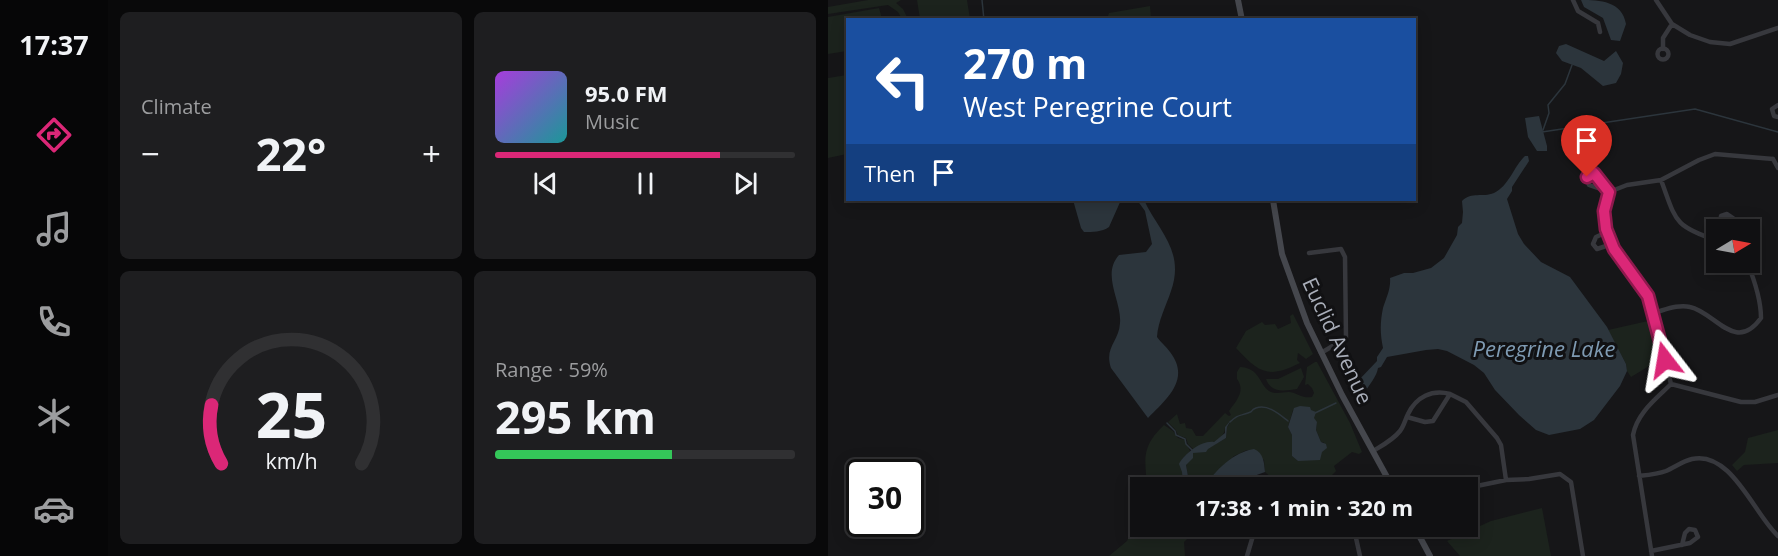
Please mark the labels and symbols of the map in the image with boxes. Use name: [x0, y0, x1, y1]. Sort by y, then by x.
pin: [1561, 115, 1612, 177]
north arrow: [1706, 219, 1760, 273]
street label: Euclid Avenue: [1296, 273, 1379, 408]
position arrow: [1633, 328, 1697, 392]
water label: Peregrine Lake: [1473, 333, 1615, 363]
speed limit sign: 30: [846, 459, 924, 537]

